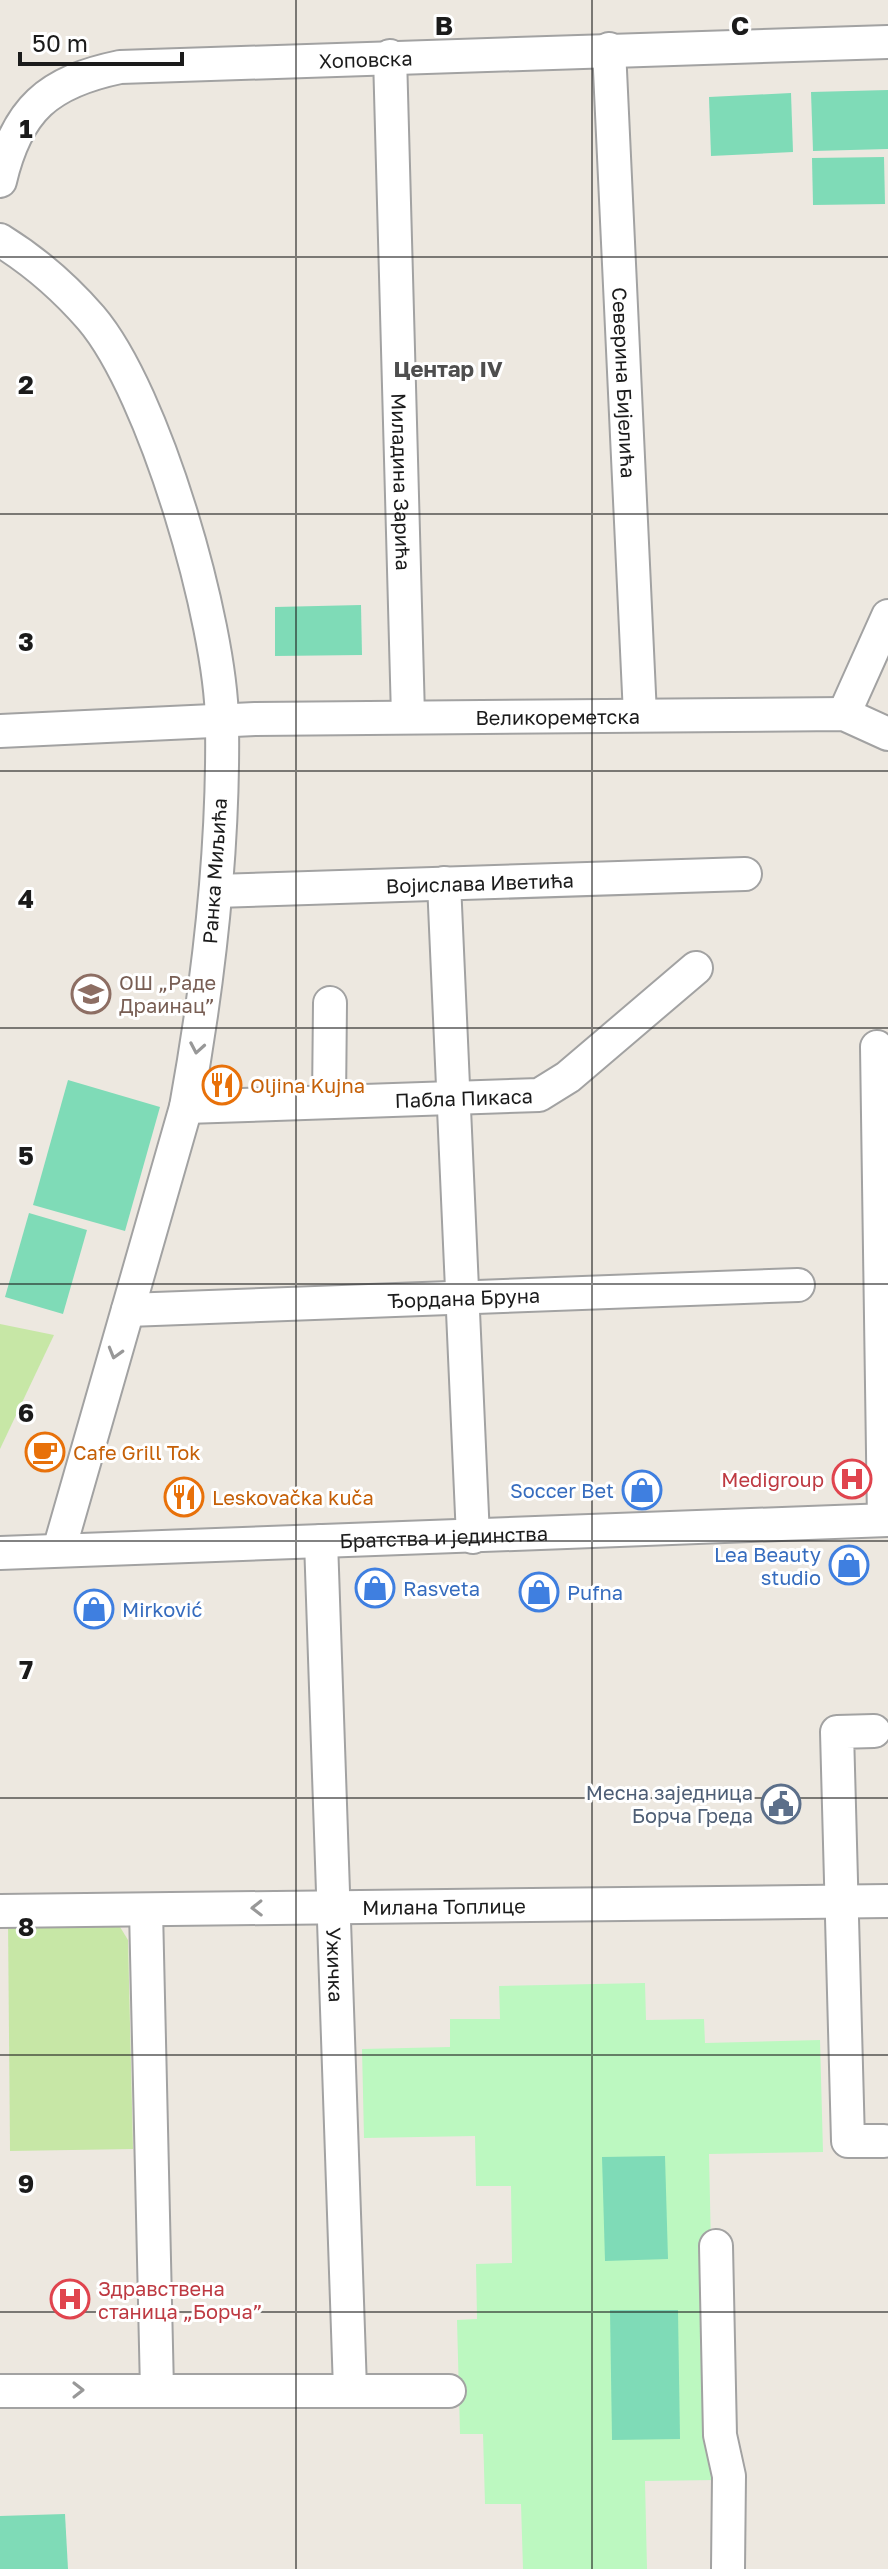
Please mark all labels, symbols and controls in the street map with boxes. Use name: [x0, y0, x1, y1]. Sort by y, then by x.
text: B: [435, 10, 453, 41]
text: C: [731, 10, 749, 41]
scale bar: [20, 16, 182, 66]
text: 50 m: [32, 28, 88, 57]
street label: Хоповска: [318, 45, 413, 73]
text: 1: [19, 113, 33, 144]
street label: Северина Бијелића: [608, 287, 641, 479]
district label: Центар IV: [393, 355, 503, 382]
text: 2: [18, 369, 34, 400]
street label: Миладина Зарића: [387, 393, 416, 571]
text: 3: [18, 626, 34, 657]
street label: Великореметска: [475, 704, 640, 729]
street label: Ранка Миљића: [197, 797, 231, 945]
street label: Војислава Иветића: [385, 868, 574, 898]
text: 4: [18, 883, 34, 914]
place label: ОШ „Раде Драинац”: [119, 970, 216, 1017]
school or university icon: ОШ „Раде Драинац”: [70, 973, 112, 1015]
one-way arrow: [189, 1042, 206, 1055]
restaurant icon: Oljina Kujna: [201, 1064, 243, 1106]
place label: Oljina Kujna: [250, 1073, 365, 1097]
street label: Пабла Пикаса: [394, 1083, 533, 1112]
text: 5: [18, 1140, 34, 1171]
street label: Ђордана Бруна: [387, 1283, 541, 1312]
one-way arrow: [108, 1346, 124, 1360]
text: 6: [18, 1397, 34, 1428]
cafe icon: Cafe Grill Tok: [24, 1431, 66, 1473]
place label: Cafe Grill Tok: [73, 1440, 201, 1464]
hospital icon: Medigroup: [831, 1458, 873, 1500]
place label: Medigroup: [721, 1467, 824, 1491]
shop icon: Soccer Bet: [621, 1469, 663, 1511]
restaurant icon: Leskovačka kuča: [163, 1476, 205, 1518]
place label: Soccer Bet: [510, 1478, 614, 1502]
place label: Leskovačka kuča: [212, 1485, 374, 1509]
street label: Братства и јединства: [339, 1521, 548, 1552]
place label: Lea Beauty studio: [714, 1542, 821, 1589]
shop icon: Lea Beauty studio: [828, 1544, 870, 1586]
shop icon: Rasveta: [354, 1567, 396, 1609]
shop icon: Pufna: [518, 1571, 560, 1613]
place label: Rasveta: [403, 1576, 480, 1600]
place label: Pufna: [567, 1580, 623, 1604]
shop icon: Mirković: [73, 1588, 115, 1630]
place label: Mirković: [122, 1597, 202, 1621]
text: 7: [19, 1654, 33, 1685]
place label: Месна заједница Борча Греда: [586, 1780, 753, 1827]
public building icon: Месна заједница Борча Греда: [760, 1783, 802, 1825]
street label: Милана Топлице: [362, 1893, 526, 1919]
one-way arrow: [250, 1899, 263, 1917]
text: 8: [18, 1911, 34, 1942]
street label: Ужичка: [322, 1927, 349, 2003]
text: 9: [18, 2168, 34, 2199]
place label: Здравствена станица „Борча”: [98, 2276, 263, 2323]
hospital icon: Здравствена станица „Борча”: [49, 2278, 91, 2320]
one-way arrow: [72, 2381, 85, 2399]

